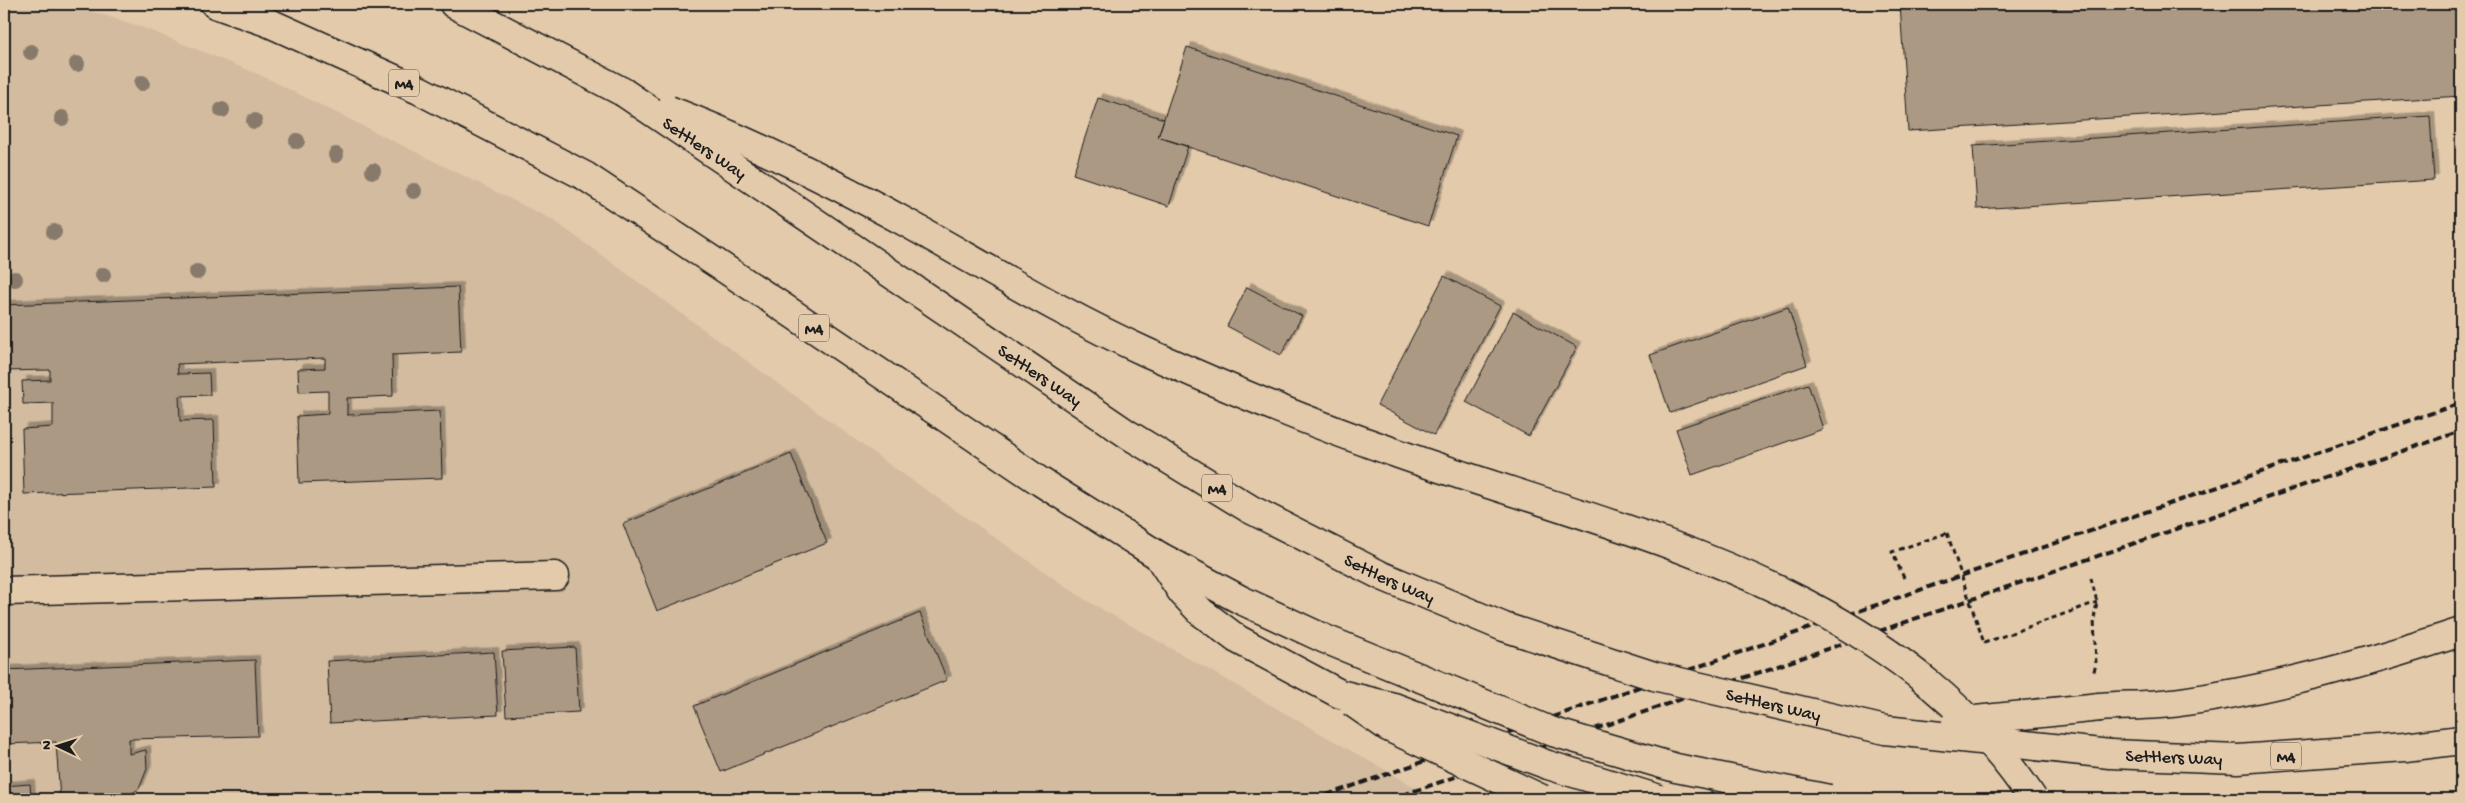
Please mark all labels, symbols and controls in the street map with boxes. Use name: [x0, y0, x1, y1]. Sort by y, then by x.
road number: M4: [389, 70, 419, 96]
street label: Settlers Way: [657, 114, 750, 186]
road number: M4: [799, 314, 829, 342]
street label: Settlers Way: [993, 341, 1085, 413]
road number: M4: [1202, 474, 1232, 502]
street label: Settlers Way: [1340, 550, 1437, 610]
street label: Settlers Way: [1723, 685, 1823, 728]
north arrow: [32, 720, 82, 770]
text: N: [39, 740, 56, 750]
road number: M4: [2271, 742, 2301, 769]
street label: Settlers Way: [2125, 747, 2223, 771]

